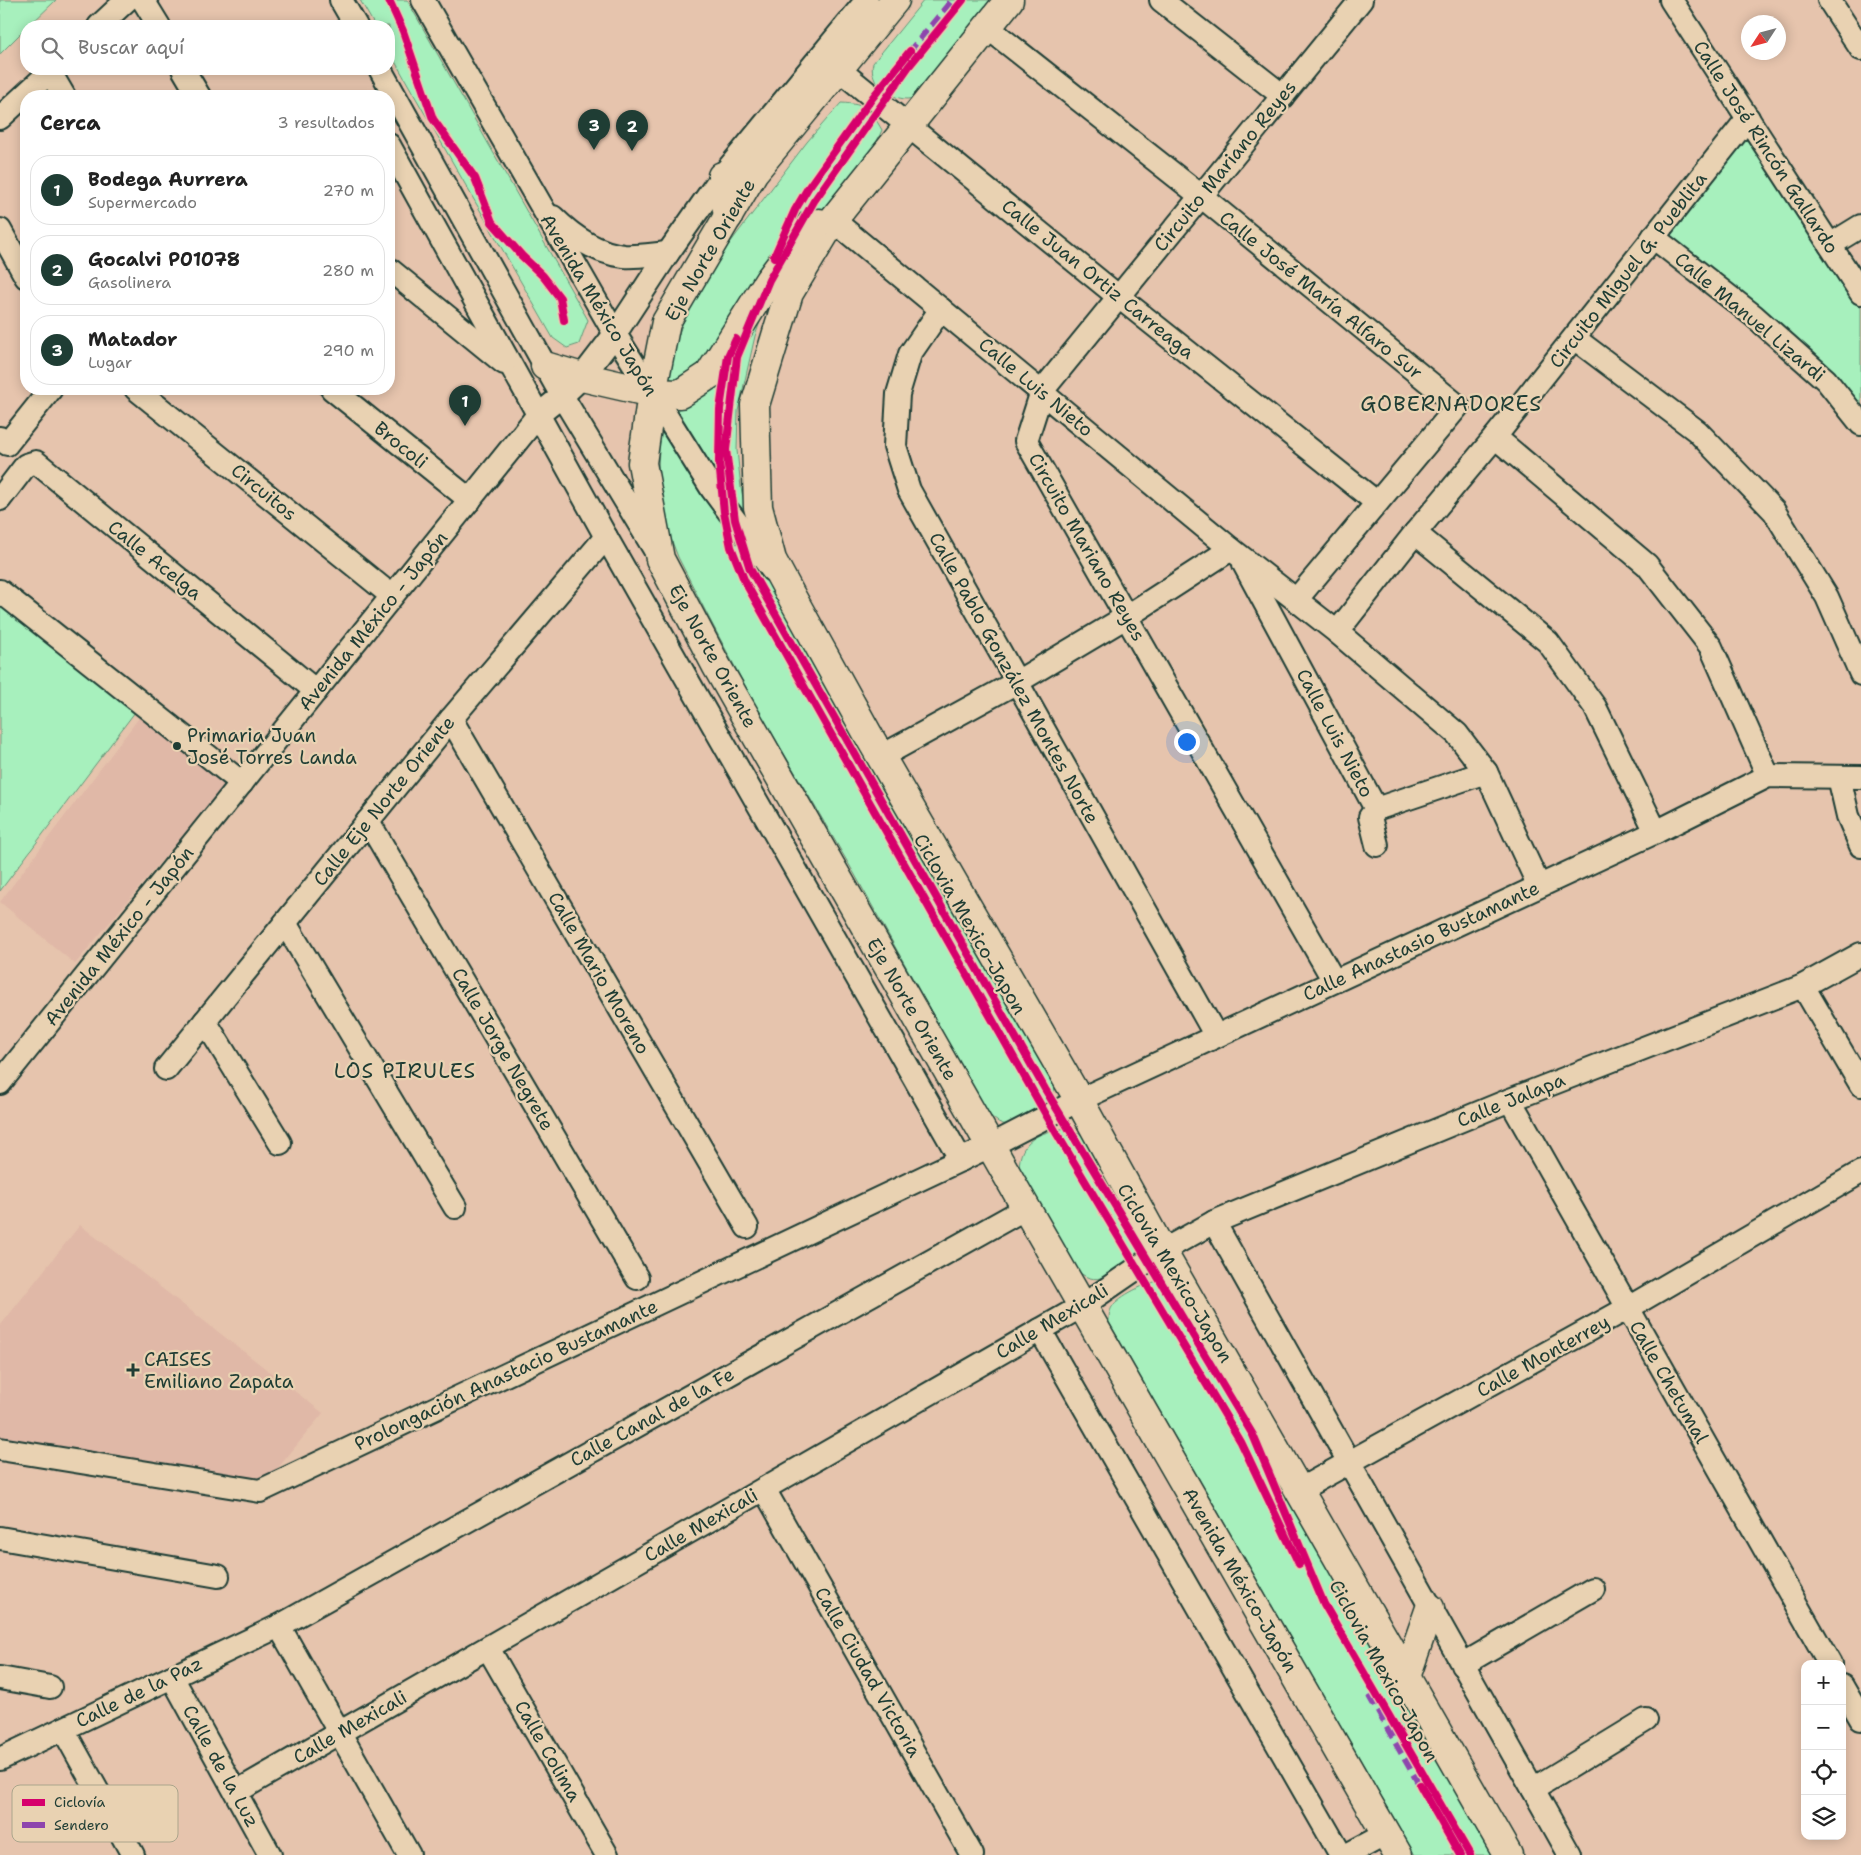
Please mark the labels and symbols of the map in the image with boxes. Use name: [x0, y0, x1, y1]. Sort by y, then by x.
north arrow: [1741, 15, 1786, 60]
street label: Calle José Rincón Gallardo: [1688, 36, 1844, 258]
street label: Circuito Mariano Reyes: [1148, 75, 1302, 257]
pin: 3: [578, 109, 610, 150]
pin: 2: [616, 110, 648, 151]
street label: Circuito Miguel G. Pueblita: [1544, 167, 1713, 373]
street label: Eje Norte Oriente: [659, 174, 761, 326]
street label: Calle Juan Ortiz Carreaga: [996, 193, 1200, 365]
street label: Calle José María Alfaro Sur: [1214, 205, 1428, 385]
street label: Avenida México Japón: [535, 209, 663, 401]
street label: Calle Manuel Lizardi: [1669, 247, 1831, 387]
street label: Calle Luis Nieto: [973, 332, 1099, 442]
pin: 1: [449, 385, 481, 426]
district label: GOBERNADORES: [1360, 390, 1542, 418]
street label: Brocoli: [369, 416, 433, 474]
street label: Circuito Mariano Reyes: [1023, 448, 1151, 646]
street label: Circuitos: [226, 458, 302, 526]
street label: Calle Acelga: [103, 514, 207, 606]
street label: Avenida México - Japón: [293, 526, 453, 716]
street label: Calle Pablo González Montes Norte: [923, 528, 1105, 828]
street label: Eje Norte Oriente: [663, 580, 763, 732]
street label: Calle Luis Nieto: [1291, 664, 1379, 802]
street label: Calle Eje Norte Oriente: [308, 711, 460, 891]
place label: Primaria Juan José Torres Landa: [187, 723, 357, 770]
your location: [1174, 729, 1200, 755]
marker: Primaria Juan José Torres Landa: [171, 740, 183, 752]
street label: Ciclovia Mexico-Japon: [908, 829, 1032, 1019]
street label: Avenida México - Japón: [39, 841, 199, 1031]
street label: Calle Anastasio Bustamante: [1299, 875, 1543, 1007]
street label: Calle Mario Moreno: [542, 887, 656, 1059]
street label: Eje Norte Oriente: [861, 933, 963, 1085]
street label: Calle Jorge Negrete: [446, 963, 560, 1135]
district label: LOS PIRULES: [334, 1057, 476, 1085]
street label: Calle Jalapa: [1453, 1067, 1569, 1133]
street label: Ciclovia Mexico-Japon: [1112, 1179, 1238, 1367]
street label: Calle Mexicali: [991, 1277, 1113, 1365]
street label: Prolongación Anastacio Bustamante: [350, 1294, 662, 1456]
street label: Calle Monterrey: [1472, 1309, 1614, 1403]
street label: Calle Chetumal: [1624, 1316, 1714, 1448]
place label: CAISES Emiliano Zapata: [144, 1347, 294, 1394]
street label: Calle Canal de la Fe: [565, 1361, 739, 1473]
marker: CAISES Emiliano Zapata: [126, 1363, 140, 1377]
street label: Calle Mexicali: [640, 1482, 762, 1568]
street label: Avenida México-Japón: [1177, 1483, 1303, 1677]
street label: Ciclovia Mexico-Japon: [1323, 1575, 1445, 1767]
street label: Calle Ciudad Victoria: [809, 1582, 927, 1762]
street label: Calle de la Paz: [72, 1651, 206, 1733]
street label: Calle Mexicali: [289, 1684, 411, 1770]
street label: Calle Colima: [509, 1696, 587, 1806]
street label: Calle de la Luz: [177, 1700, 265, 1832]
legend: [12, 1785, 178, 1842]
text: Ciclovía: [54, 1793, 106, 1811]
text: Sendero: [54, 1816, 109, 1834]

